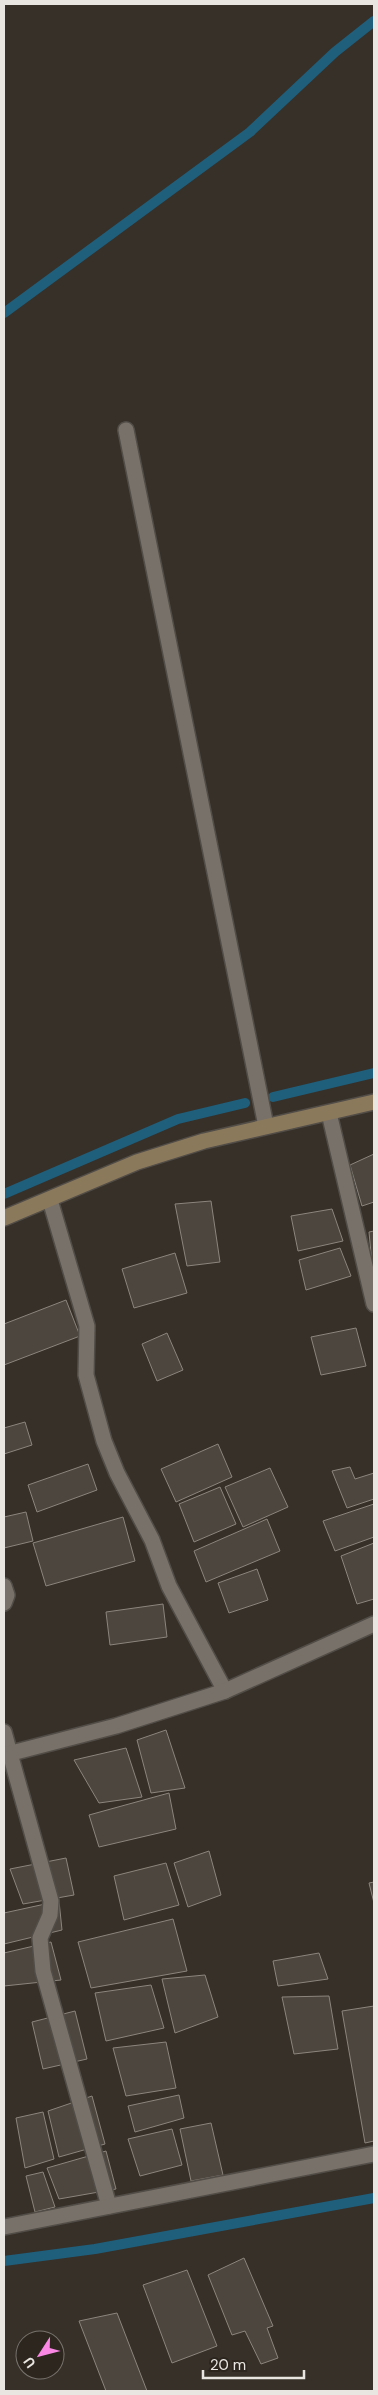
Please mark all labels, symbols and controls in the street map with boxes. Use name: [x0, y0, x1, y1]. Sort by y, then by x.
north arrow: [15, 2330, 65, 2380]
scale bar: [203, 2348, 304, 2380]
text: U: [19, 2353, 40, 2372]
text: 20 m: [210, 2355, 246, 2375]

